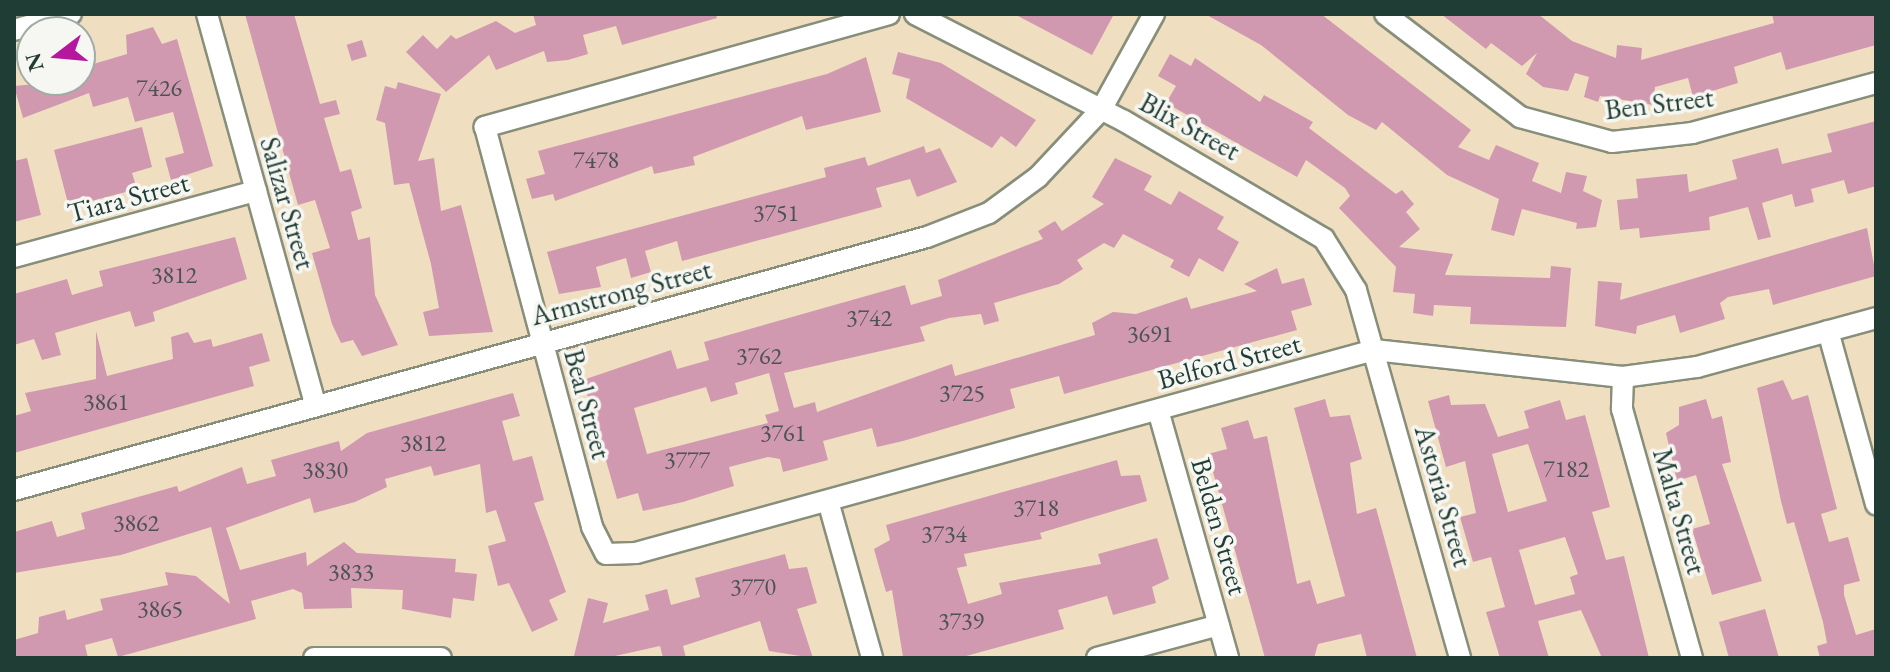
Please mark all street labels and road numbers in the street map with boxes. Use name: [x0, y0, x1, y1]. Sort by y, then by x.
street label: Ben Street: [1603, 80, 1715, 126]
street label: Blix Street: [1134, 85, 1246, 167]
street label: Salizar Street: [253, 133, 323, 273]
street label: Tiara Street: [64, 165, 192, 229]
street label: Armstrong Street: [527, 252, 715, 332]
street label: Belford Street: [1154, 326, 1304, 396]
street label: Beal Street: [557, 345, 619, 463]
street label: Astoria Street: [1408, 421, 1480, 571]
street label: Malta Street: [1646, 444, 1714, 578]
street label: Belden Street: [1184, 454, 1256, 598]

